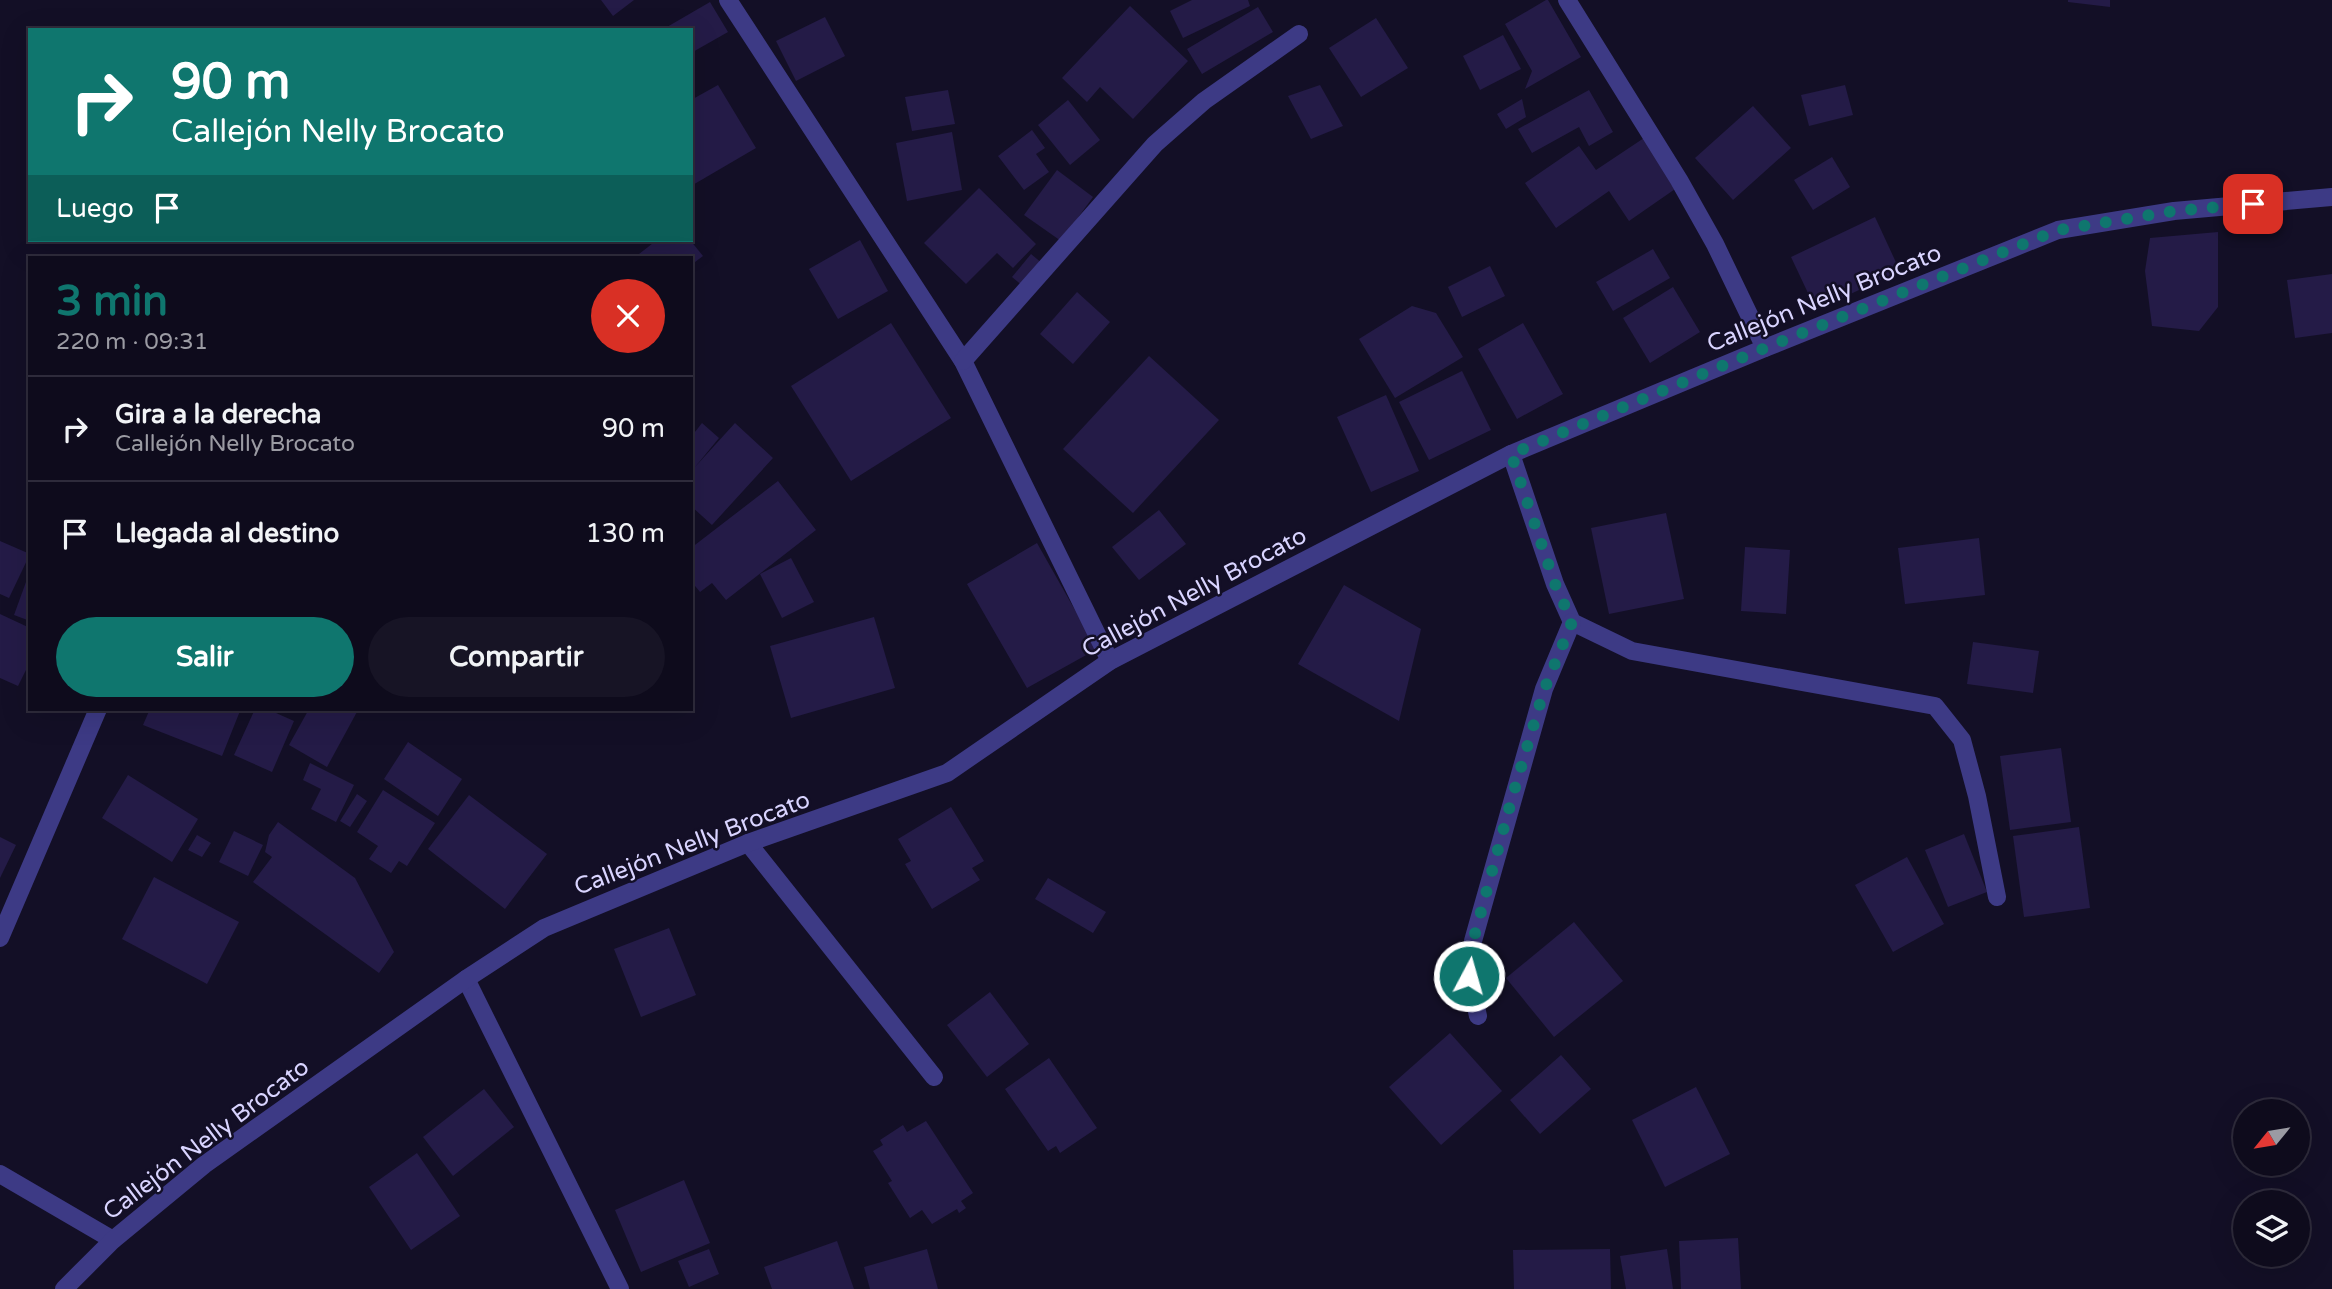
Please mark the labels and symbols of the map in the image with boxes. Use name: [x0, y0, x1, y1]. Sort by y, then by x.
pin: [2223, 174, 2283, 234]
street label: Callejón Nelly Brocato: [1703, 238, 1946, 359]
street label: Callejón Nelly Brocato: [1077, 521, 1312, 664]
street label: Callejón Nelly Brocato: [570, 785, 814, 902]
position arrow: [1432, 939, 1506, 1013]
street label: Callejón Nelly Brocato: [98, 1052, 315, 1226]
north arrow: [2233, 1099, 2310, 1176]

